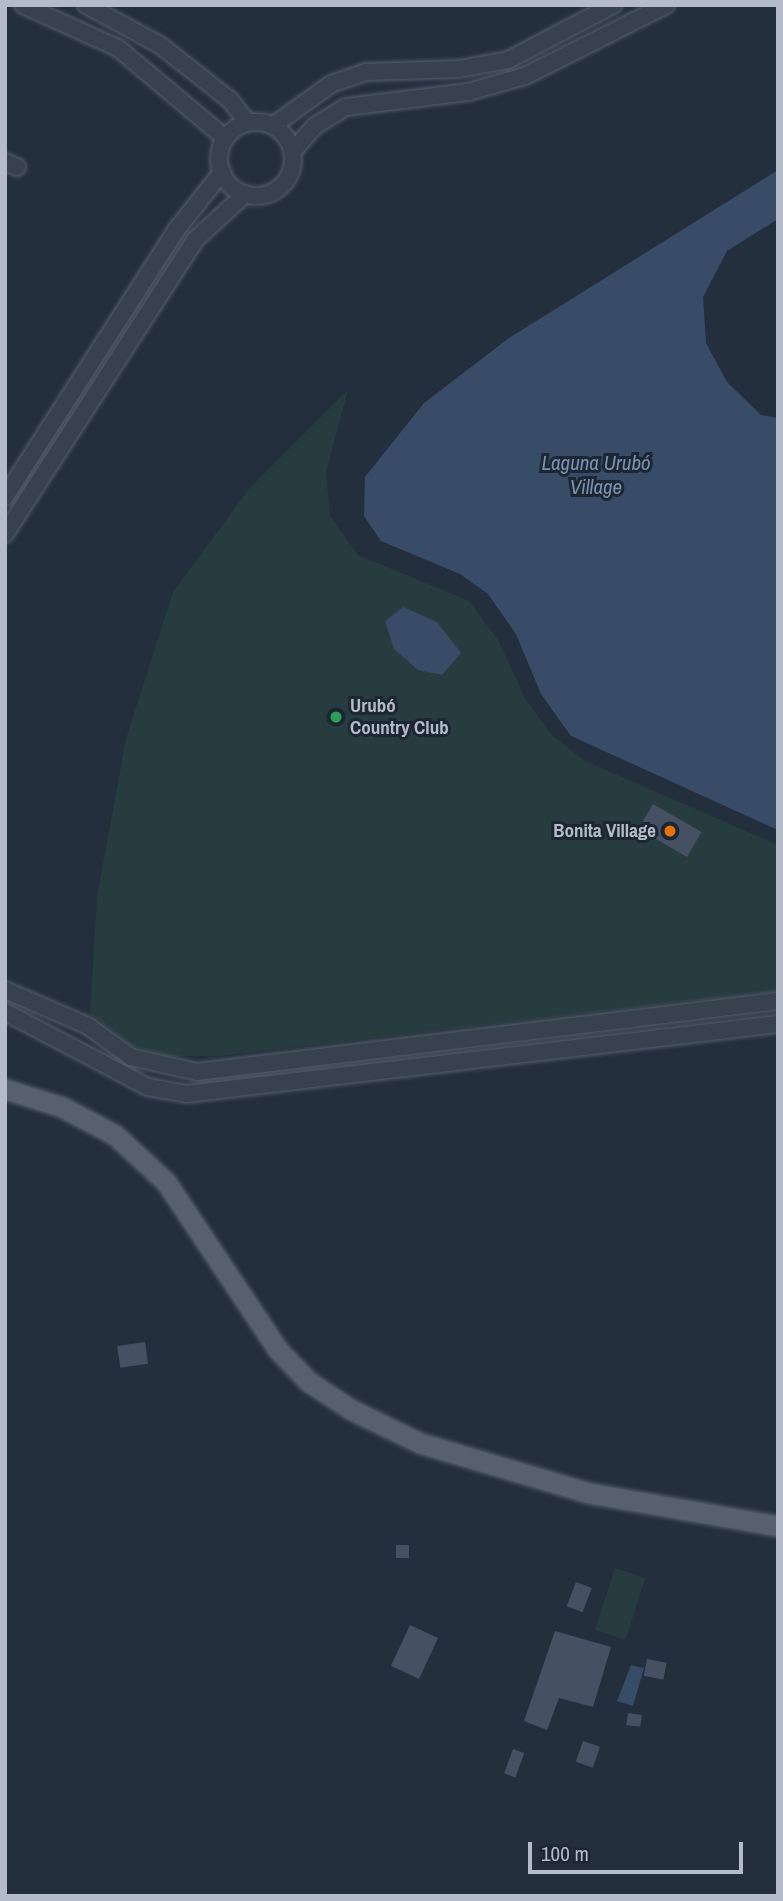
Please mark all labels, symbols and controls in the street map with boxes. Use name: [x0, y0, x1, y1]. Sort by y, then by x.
water label: Laguna Urubó Village: [541, 450, 651, 500]
place label: Urubó Country Club: [350, 695, 449, 739]
marker: Urubó Country Club: [328, 709, 344, 725]
place label: Bonita Village: [553, 820, 656, 842]
marker: Bonita Village: [662, 823, 678, 839]
scale bar: [531, 1828, 746, 1872]
text: 100 m: [541, 1839, 589, 1868]

